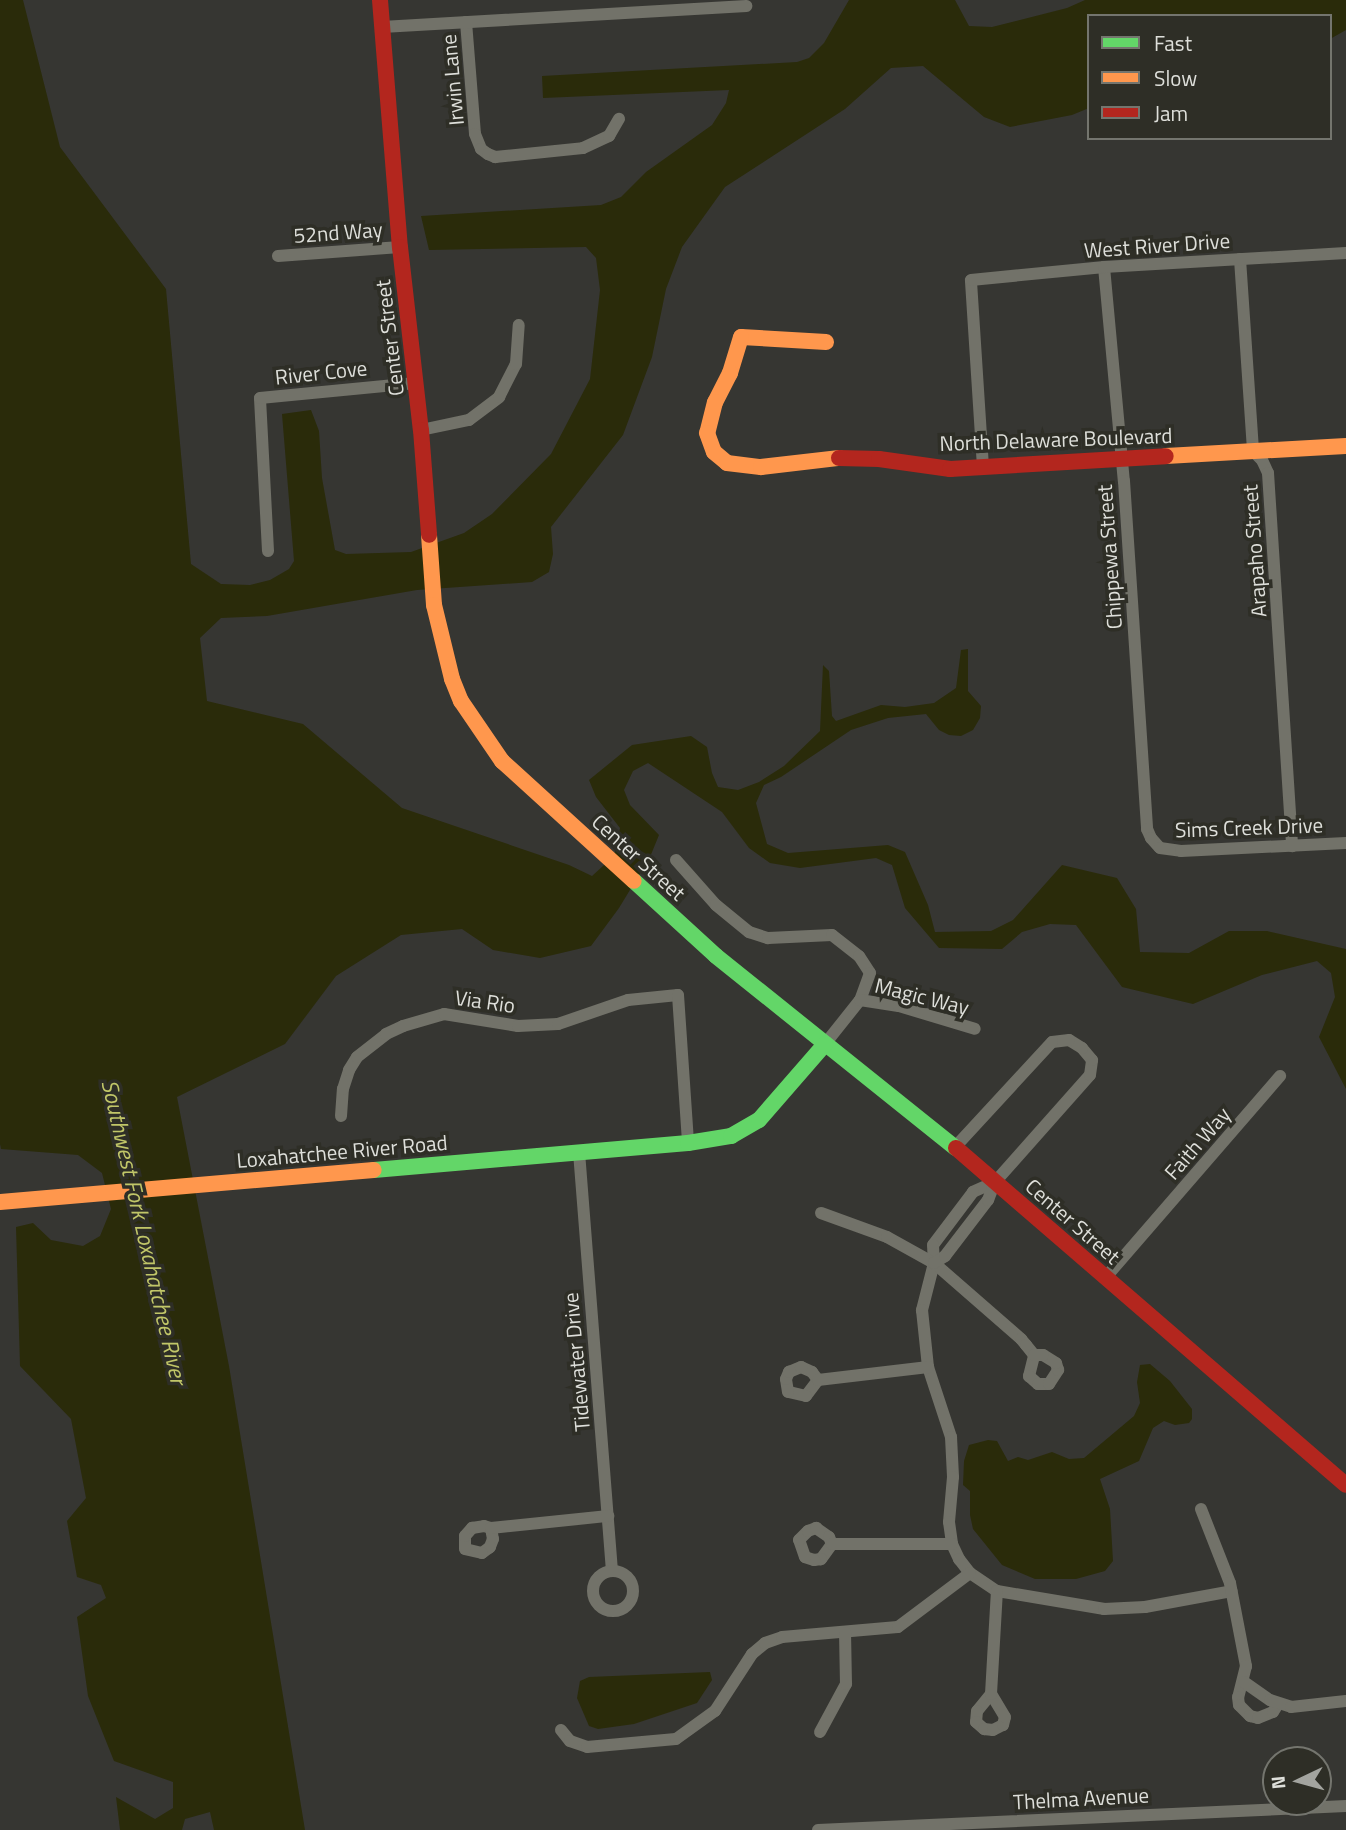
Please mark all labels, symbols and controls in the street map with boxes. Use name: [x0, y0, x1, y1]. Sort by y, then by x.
legend: [1087, 14, 1332, 140]
text: Fast: [1154, 27, 1192, 59]
street label: Irwin Lane: [435, 33, 469, 127]
text: Slow: [1154, 62, 1197, 94]
text: Jam: [1154, 97, 1188, 129]
street label: 52nd Way: [293, 216, 383, 248]
street label: West River Drive: [1083, 227, 1231, 263]
street label: Center Street: [369, 278, 409, 398]
street label: River Cove: [274, 355, 368, 389]
street label: North Delaware Boulevard: [939, 422, 1173, 456]
street label: Chippewa Street: [1091, 484, 1127, 630]
street label: Arapaho Street: [1237, 484, 1271, 618]
street label: Center Street: [587, 808, 691, 906]
street label: Sims Creek Drive: [1175, 812, 1323, 842]
street label: Magic Way: [872, 972, 972, 1020]
street label: Via Rio: [453, 984, 517, 1018]
water label: Southwest Fork Loxahatchee River: [95, 1077, 193, 1387]
street label: Faith Way: [1159, 1102, 1235, 1184]
street label: Loxahatchee River Road: [236, 1129, 448, 1173]
street label: Center Street: [1021, 1173, 1125, 1269]
street label: Tidewater Drive: [557, 1291, 595, 1433]
north arrow: [1262, 1746, 1332, 1816]
text: N: [1263, 1775, 1293, 1791]
street label: Thelma Avenue: [1012, 1782, 1150, 1814]

